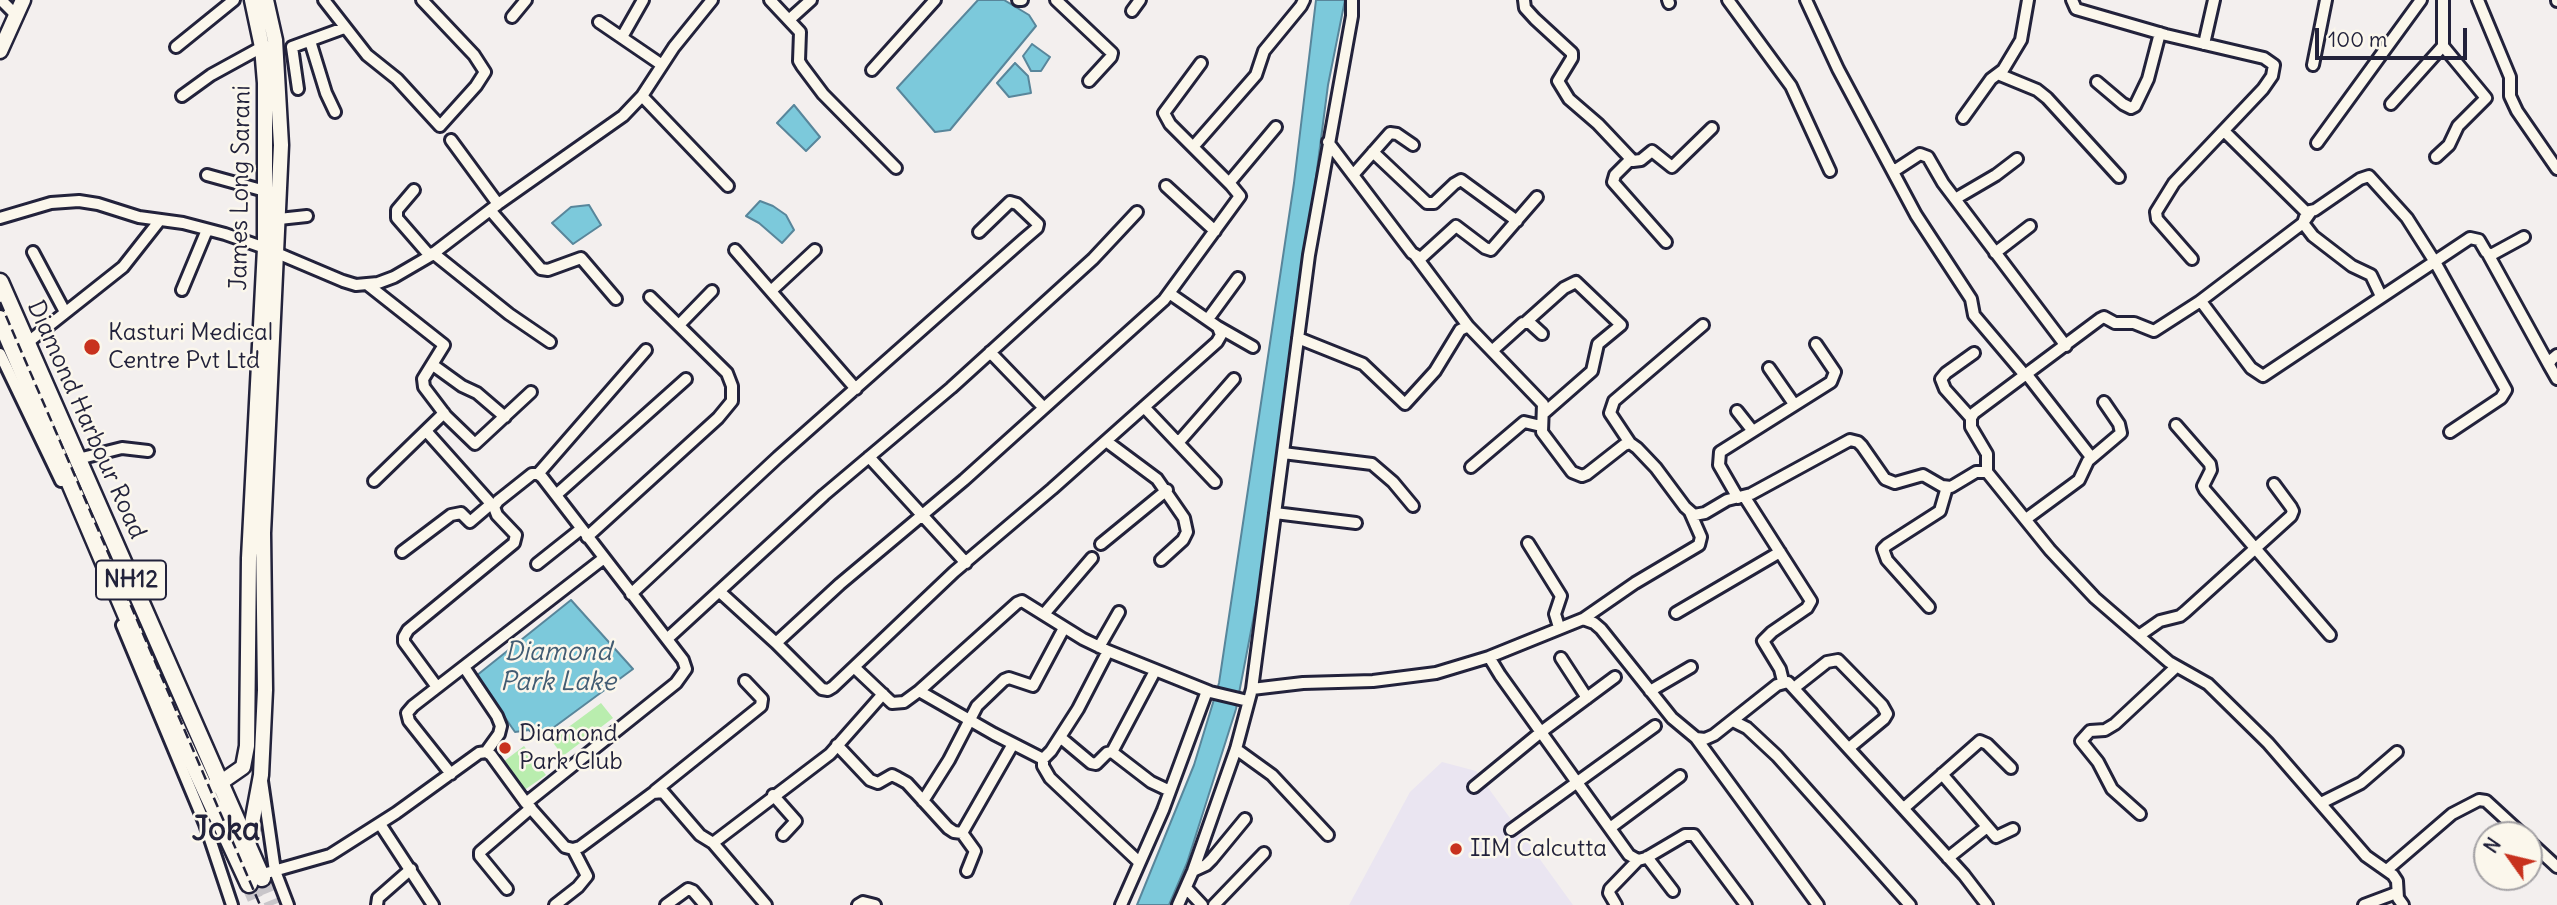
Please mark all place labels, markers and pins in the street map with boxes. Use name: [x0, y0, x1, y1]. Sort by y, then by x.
place label: Kasturi Medical Centre Pvt Ltd: [108, 319, 273, 375]
marker: Kasturi Medical Centre Pvt Ltd: [82, 337, 102, 357]
place label: Diamond Park Club: [519, 720, 623, 776]
marker: Diamond Park Club: [497, 740, 513, 756]
place label: IIM Calcutta: [1470, 835, 1607, 863]
marker: IIM Calcutta: [1448, 841, 1464, 857]

